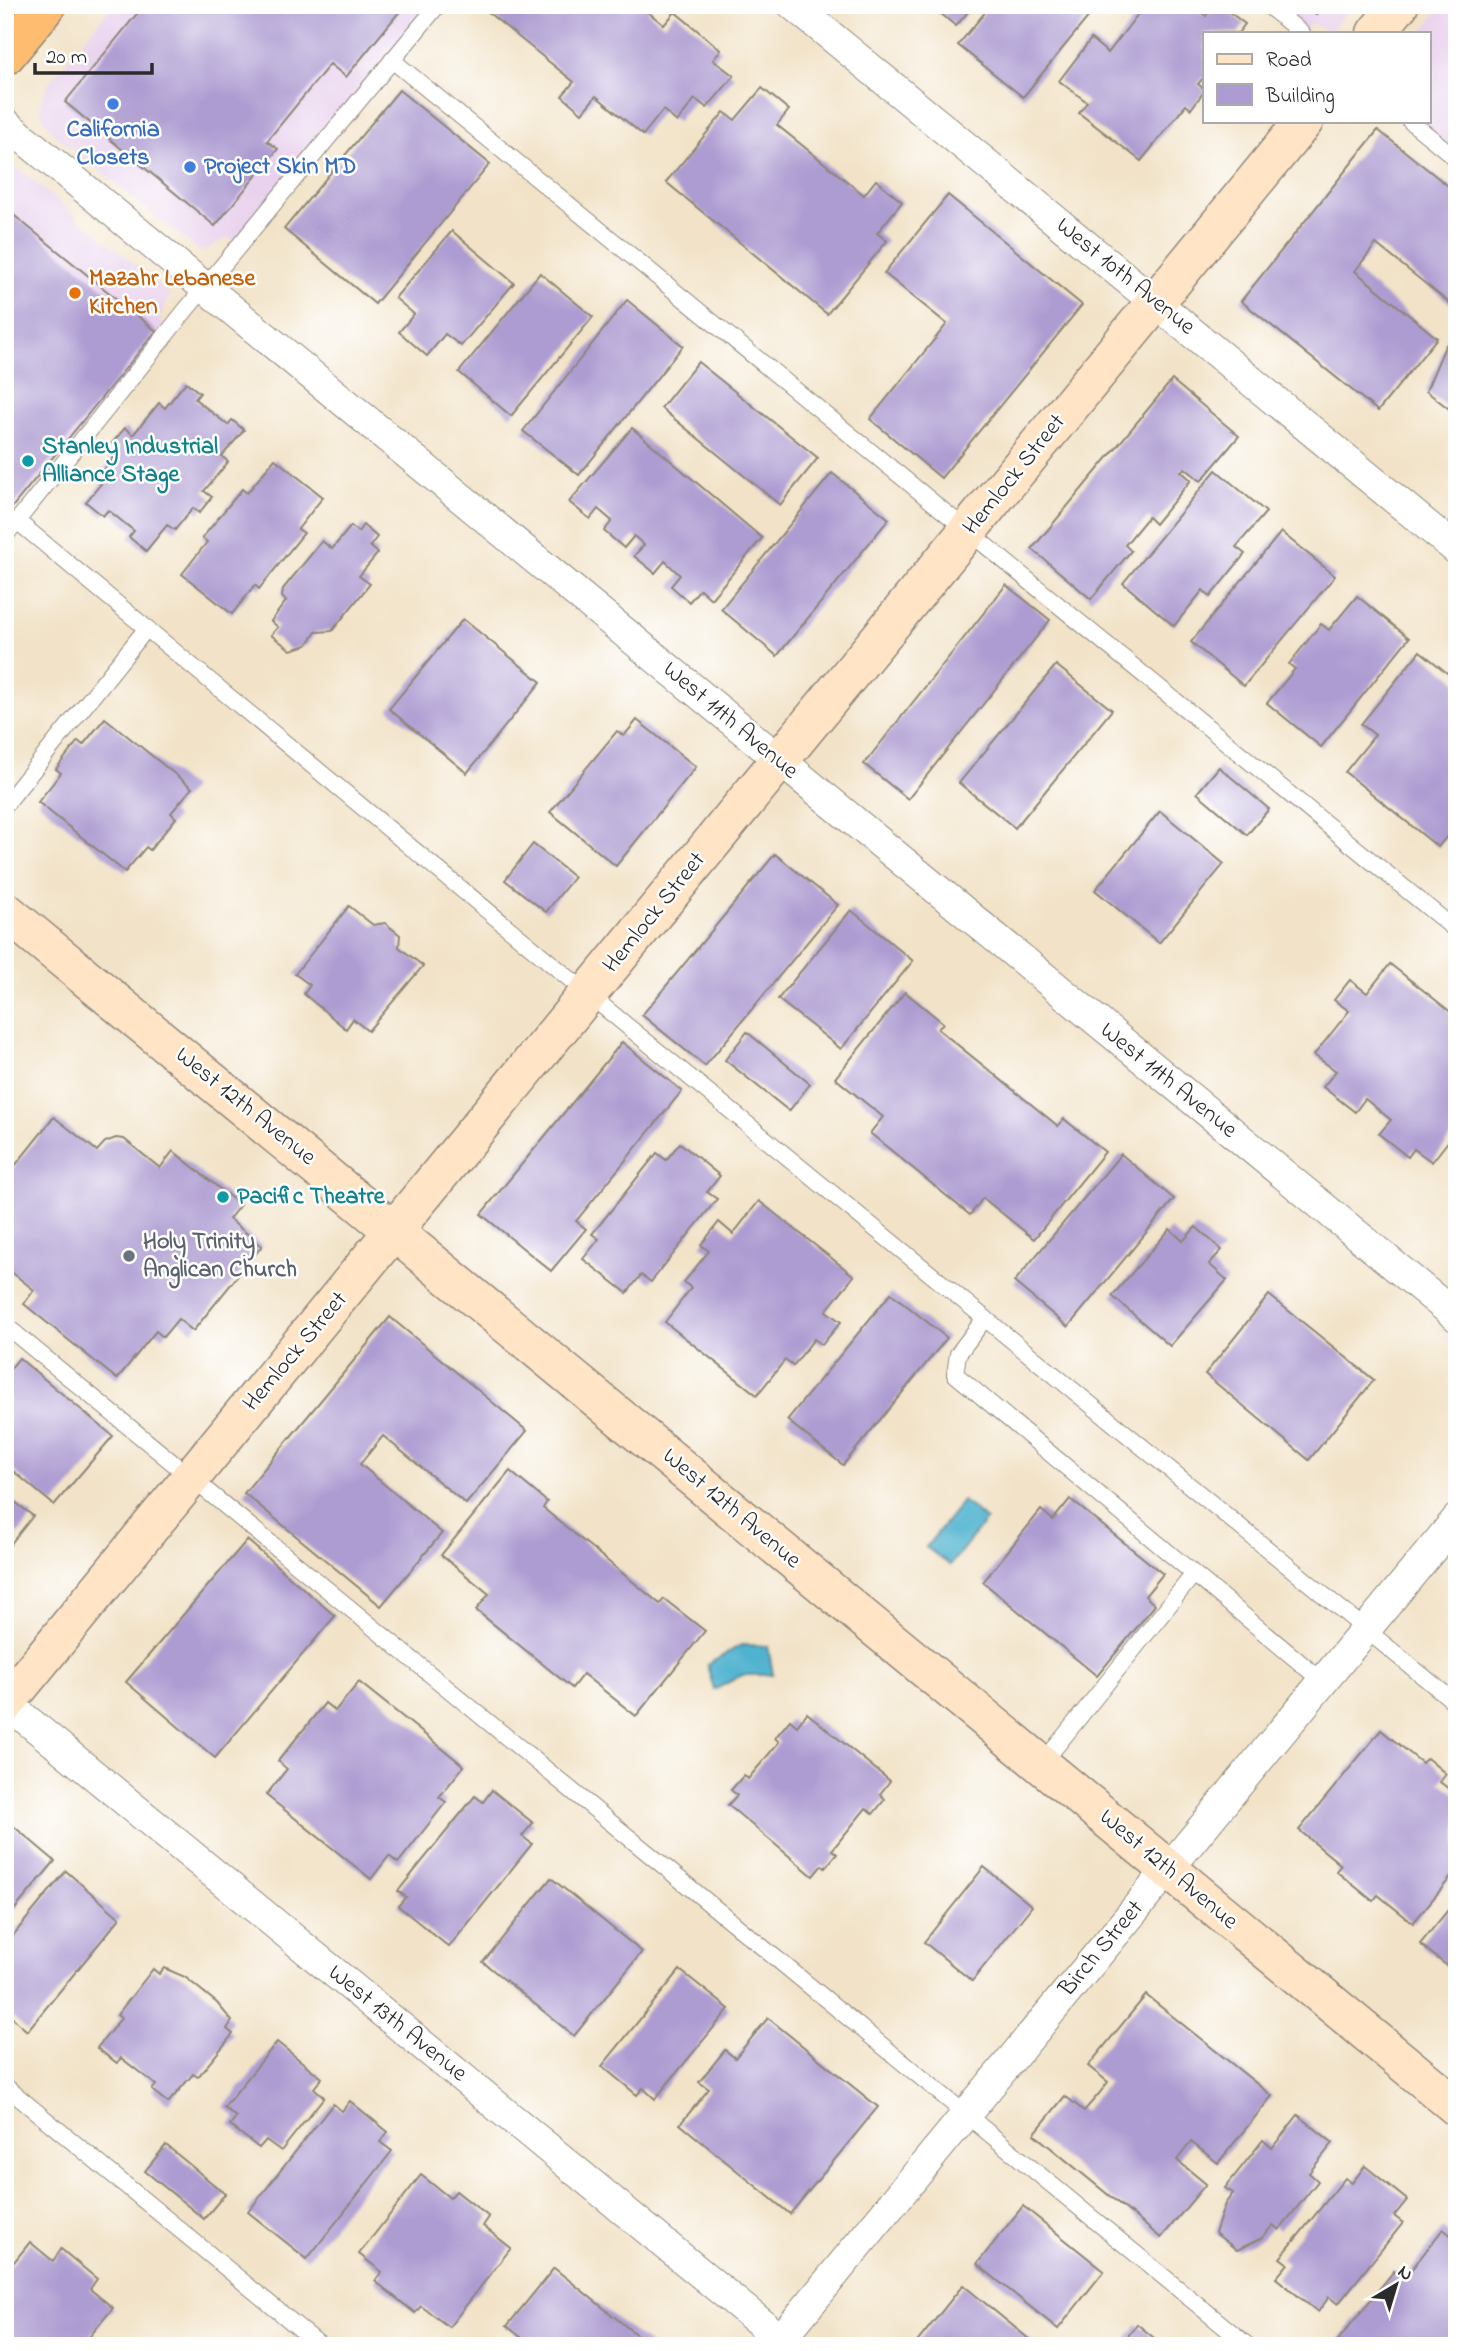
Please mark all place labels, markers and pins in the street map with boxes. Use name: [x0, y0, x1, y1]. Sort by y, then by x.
marker: California Closets: [105, 96, 121, 112]
place label: California Closets: [66, 113, 160, 176]
place label: Project Skin MD: [204, 150, 356, 185]
marker: Project Skin MD: [182, 159, 198, 175]
place label: Mazahr Lebanese Kitchen: [89, 262, 256, 325]
marker: Mazahr Lebanese Kitchen: [67, 285, 83, 301]
place label: Stanley Industrial Alliance Stage: [42, 430, 218, 494]
marker: Stanley Industrial Alliance Stage: [20, 453, 36, 469]
place label: Pacific Theatre: [237, 1180, 386, 1215]
marker: Pacific Theatre: [215, 1189, 231, 1205]
place label: Holy Trinity Anglican Church: [143, 1225, 297, 1289]
marker: Holy Trinity Anglican Church: [121, 1248, 137, 1264]

